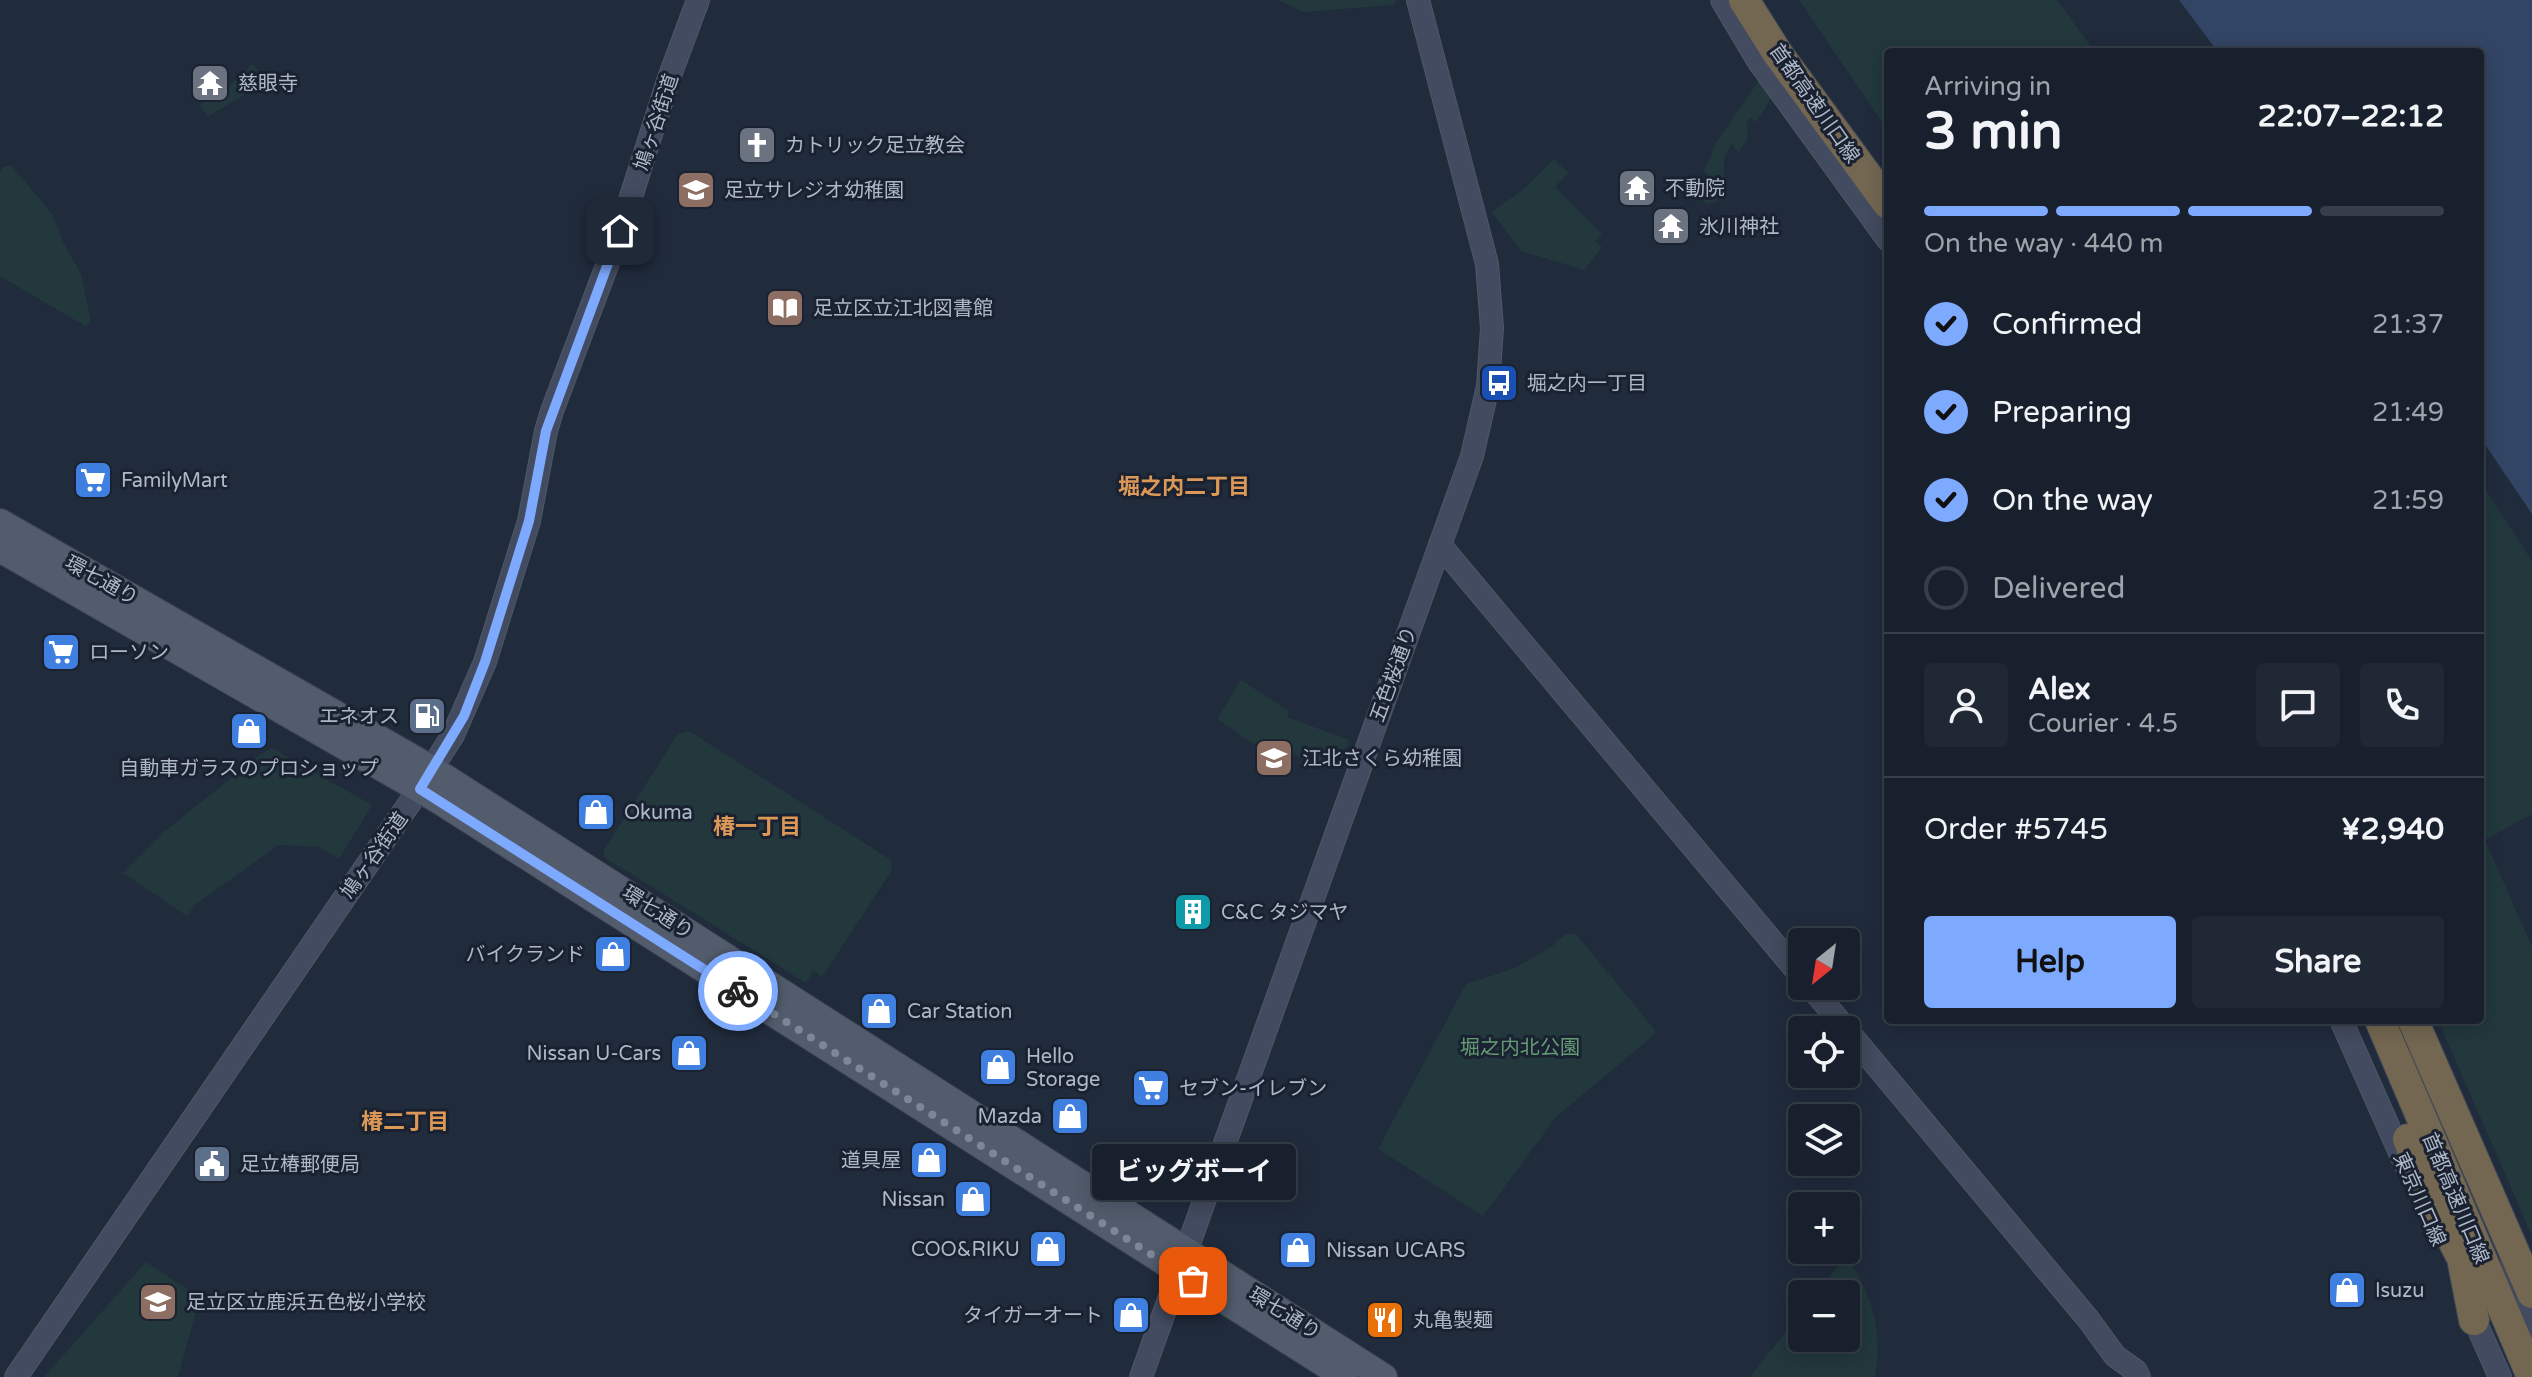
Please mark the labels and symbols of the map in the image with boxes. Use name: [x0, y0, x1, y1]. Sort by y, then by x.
street label: 首都高速川口線: [1764, 39, 1864, 168]
temple icon: 慈眼寺: [189, 62, 231, 104]
street label: 鳩ヶ谷街道: [630, 71, 684, 174]
place label: 慈眼寺: [238, 72, 298, 96]
church icon: カトリック足立教会: [736, 124, 778, 166]
place label: カトリック足立教会: [785, 134, 965, 158]
temple icon: 不動院: [1616, 167, 1658, 209]
school or university icon: 足立サレジオ幼稚園: [675, 169, 717, 211]
place label: 不動院: [1665, 177, 1725, 201]
place label: 足立サレジオ幼稚園: [724, 179, 904, 203]
pin: [586, 197, 654, 265]
temple icon: 氷川神社: [1650, 205, 1692, 247]
place label: 氷川神社: [1699, 215, 1779, 239]
library icon: 足立区立江北図書館: [764, 287, 806, 329]
place label: 足立区立江北図書館: [813, 297, 993, 321]
bus stop icon: 堀之内一丁目: [1478, 362, 1520, 404]
place label: 堀之内一丁目: [1527, 372, 1647, 396]
supermarket icon: FamilyMart: [72, 459, 114, 501]
place label: FamilyMart: [121, 469, 228, 493]
district label: 堀之内二丁目: [1118, 474, 1250, 500]
street label: 環七通り: [61, 551, 142, 611]
street label: 五色桜通り: [1366, 623, 1422, 725]
supermarket icon: ローソン: [40, 631, 82, 673]
place label: ローソン: [89, 641, 169, 665]
fuel station icon: エネオス: [406, 695, 448, 737]
place label: エネオス: [319, 705, 399, 729]
shop icon: 自動車ガラスのプロショップ: [228, 710, 270, 752]
school or university icon: 江北さくら幼稚園: [1253, 737, 1295, 779]
place label: 江北さくら幼稚園: [1302, 747, 1462, 771]
place label: 自動車ガラスのプロショップ: [119, 757, 379, 781]
shop icon: Okuma: [575, 791, 617, 833]
place label: Okuma: [624, 801, 693, 825]
street label: 鳩ヶ谷街道: [336, 808, 413, 903]
district label: 椿一丁目: [713, 814, 801, 840]
street label: 環七通り: [617, 881, 698, 945]
building icon: C&C タジマヤ: [1172, 891, 1214, 933]
place label: C&C タジマヤ: [1221, 901, 1349, 925]
north arrow: [1788, 928, 1860, 1000]
shop icon: バイクランド: [592, 933, 634, 975]
place label: バイクランド: [465, 943, 585, 967]
courier: [698, 951, 778, 1031]
shop icon: Car Station: [858, 990, 900, 1032]
place label: Car Station: [907, 1000, 1012, 1024]
shop icon: Nissan U-Cars: [668, 1032, 710, 1074]
park label: 堀之内北公園: [1460, 1036, 1580, 1060]
place label: Nissan U-Cars: [527, 1042, 661, 1066]
place label: Hello Storage: [1026, 1045, 1100, 1092]
shop icon: Hello Storage: [977, 1046, 1019, 1088]
supermarket icon: セブン-イレブン: [1130, 1067, 1172, 1109]
place label: セブン-イレブン: [1179, 1077, 1327, 1101]
shop icon: Mazda: [1049, 1095, 1091, 1137]
place label: Mazda: [978, 1105, 1042, 1129]
district label: 椿二丁目: [361, 1109, 449, 1135]
street label: 首都高速川口線: [2417, 1129, 2493, 1268]
shop icon: 道具屋: [908, 1139, 950, 1181]
public building icon: 足立椿郵便局: [191, 1143, 233, 1185]
callout: ビッグボーイ: [1091, 1145, 1295, 1201]
place label: 道具屋: [841, 1149, 901, 1173]
street label: 東京川口線: [2388, 1149, 2450, 1250]
place label: 足立椿郵便局: [240, 1153, 360, 1177]
shop icon: Nissan: [952, 1178, 994, 1220]
place label: Nissan: [882, 1188, 945, 1212]
shop icon: COO&RIKU: [1027, 1228, 1069, 1270]
shop icon: Nissan UCARS: [1277, 1229, 1319, 1271]
place label: COO&RIKU: [911, 1238, 1020, 1262]
place label: Nissan UCARS: [1326, 1239, 1465, 1263]
pin: [1159, 1247, 1227, 1315]
shop icon: Isuzu: [2326, 1269, 2368, 1311]
place label: Isuzu: [2375, 1279, 2424, 1303]
school or university icon: 足立区立鹿浜五色桜小学校: [137, 1281, 179, 1323]
street label: 環七通り: [1244, 1282, 1325, 1345]
place label: 足立区立鹿浜五色桜小学校: [186, 1291, 426, 1315]
shop icon: タイガーオート: [1110, 1294, 1152, 1336]
restaurant icon: 丸亀製麺: [1364, 1299, 1406, 1341]
place label: タイガーオート: [963, 1304, 1103, 1328]
place label: 丸亀製麺: [1413, 1309, 1493, 1333]

